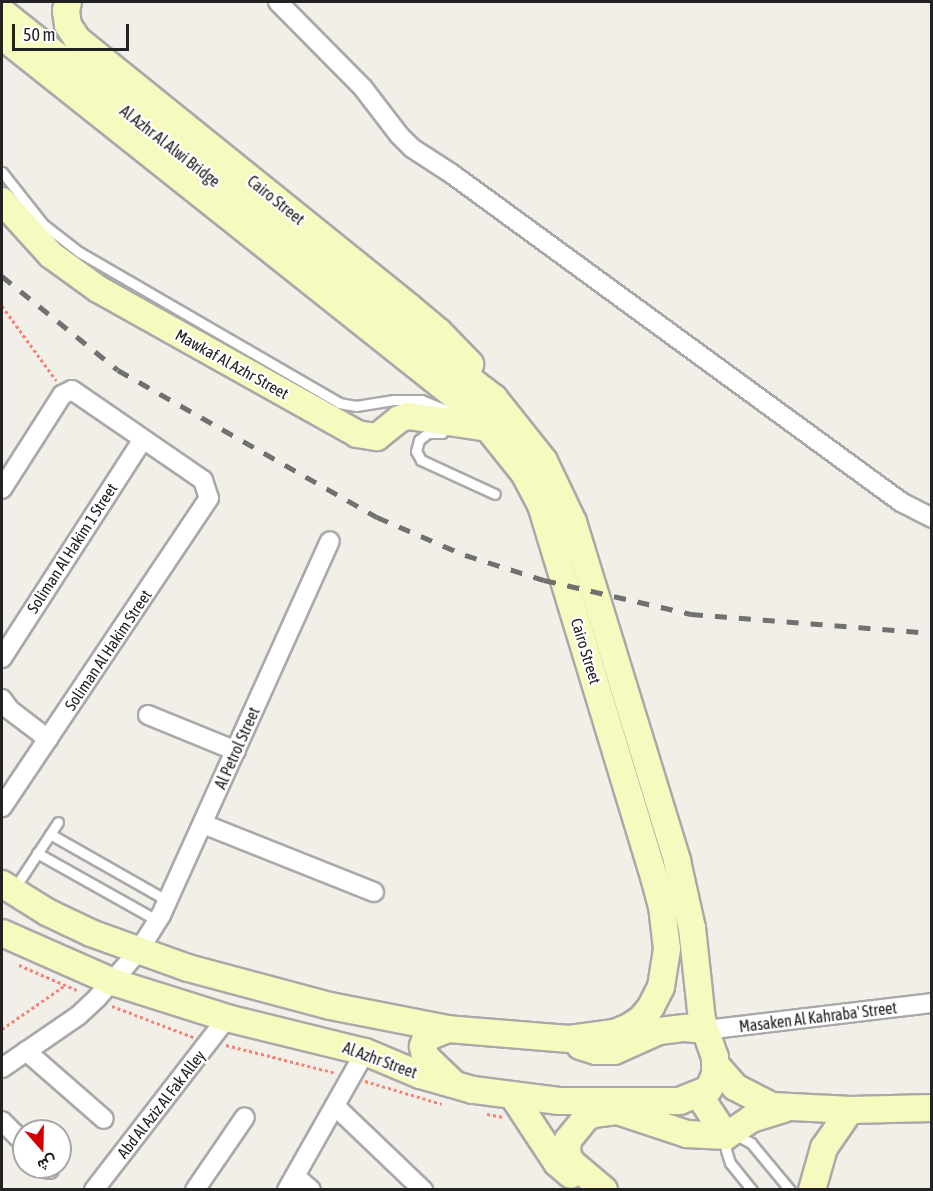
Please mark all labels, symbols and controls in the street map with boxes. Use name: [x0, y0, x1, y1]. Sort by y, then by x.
scale bar: [15, 12, 132, 50]
text: 50 m: [23, 24, 55, 45]
street label: Al Azhr Al Alwi Bridge: [116, 101, 224, 191]
street label: Cairo Street: [244, 171, 308, 229]
street label: Mawkaf Al Azhr Street: [172, 325, 292, 403]
street label: Soliman Al Hakim 1 Street: [23, 480, 121, 616]
street label: Soliman Al Hakim Street: [61, 586, 155, 714]
street label: Cairo Street: [567, 616, 605, 686]
street label: Al Petrol Street: [210, 704, 264, 792]
street label: Masaken Al Kahraba' Street: [738, 998, 898, 1036]
street label: Al Azhr Street: [340, 1038, 420, 1082]
street label: Abd Al Aziz Al Fak Alley: [113, 1046, 209, 1162]
north arrow: [12, 1119, 72, 1179]
text: ش: [35, 1152, 60, 1176]

